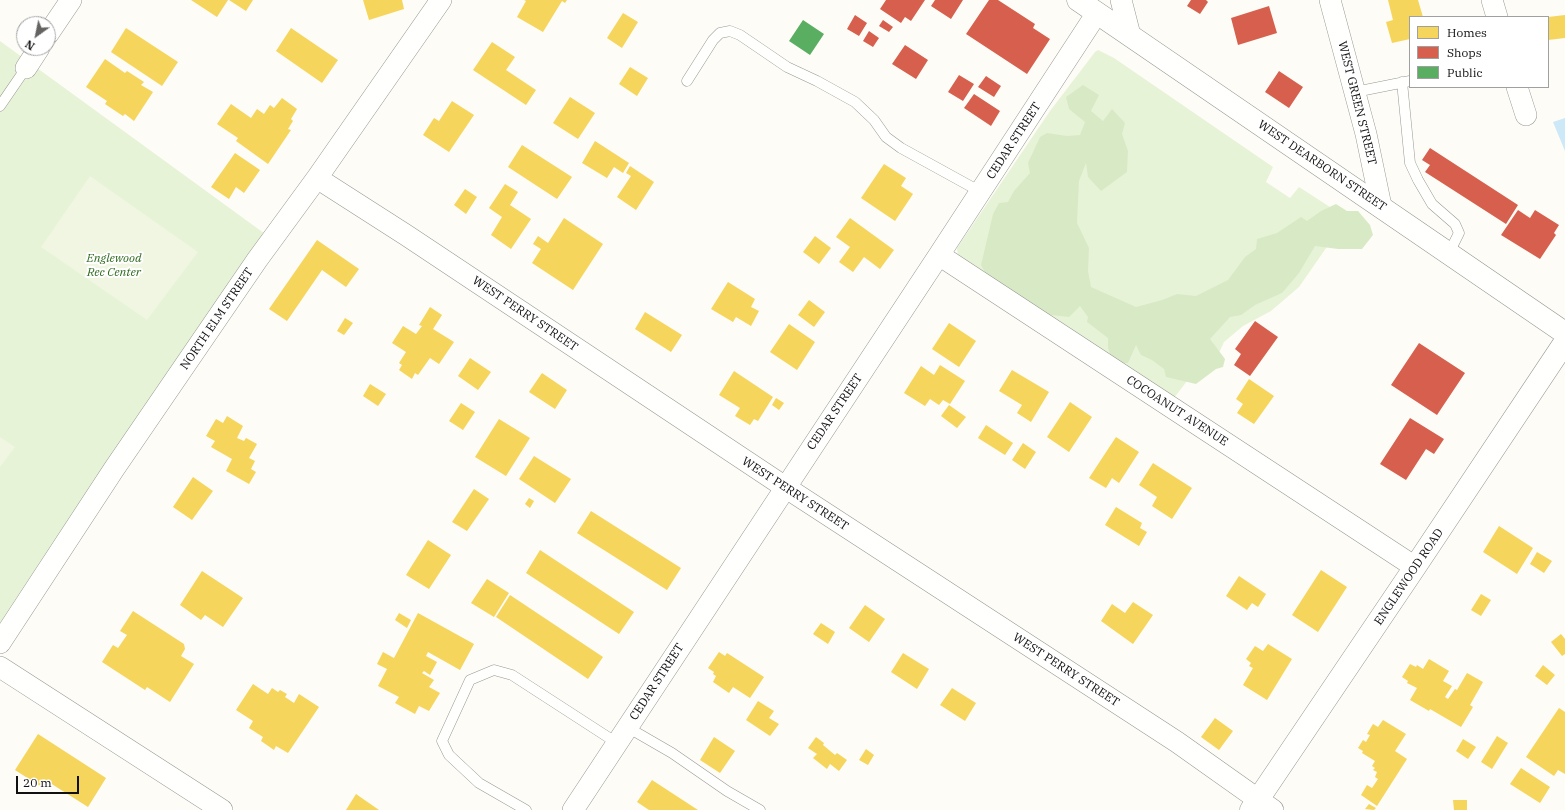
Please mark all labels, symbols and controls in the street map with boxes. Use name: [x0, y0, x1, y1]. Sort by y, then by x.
north arrow: [16, 16, 56, 56]
legend: [1409, 16, 1549, 88]
text: Homes: [1447, 25, 1487, 40]
text: N: [23, 37, 37, 53]
street label: WEST GREEN STREET: [1335, 40, 1379, 166]
text: Shops: [1447, 45, 1482, 60]
text: Public: [1447, 65, 1483, 80]
street label: CEDAR STREET: [984, 100, 1044, 182]
street label: WEST DEARBORN STREET: [1255, 118, 1389, 214]
park label: Englewood Rec Center: [87, 252, 141, 280]
street label: NORTH ELM STREET: [178, 265, 256, 373]
street label: WEST PERRY STREET: [470, 273, 580, 355]
street label: CEDAR STREET: [804, 371, 866, 453]
street label: COCOANUT AVENUE: [1123, 373, 1231, 449]
street label: WEST PERRY STREET: [739, 454, 851, 534]
street label: ENGLEWOOD ROAD: [1371, 526, 1447, 628]
street label: WEST PERRY STREET: [1010, 630, 1122, 710]
street label: CEDAR STREET: [627, 641, 687, 723]
scale bar: [18, 768, 81, 794]
text: 20 m: [23, 775, 52, 790]

